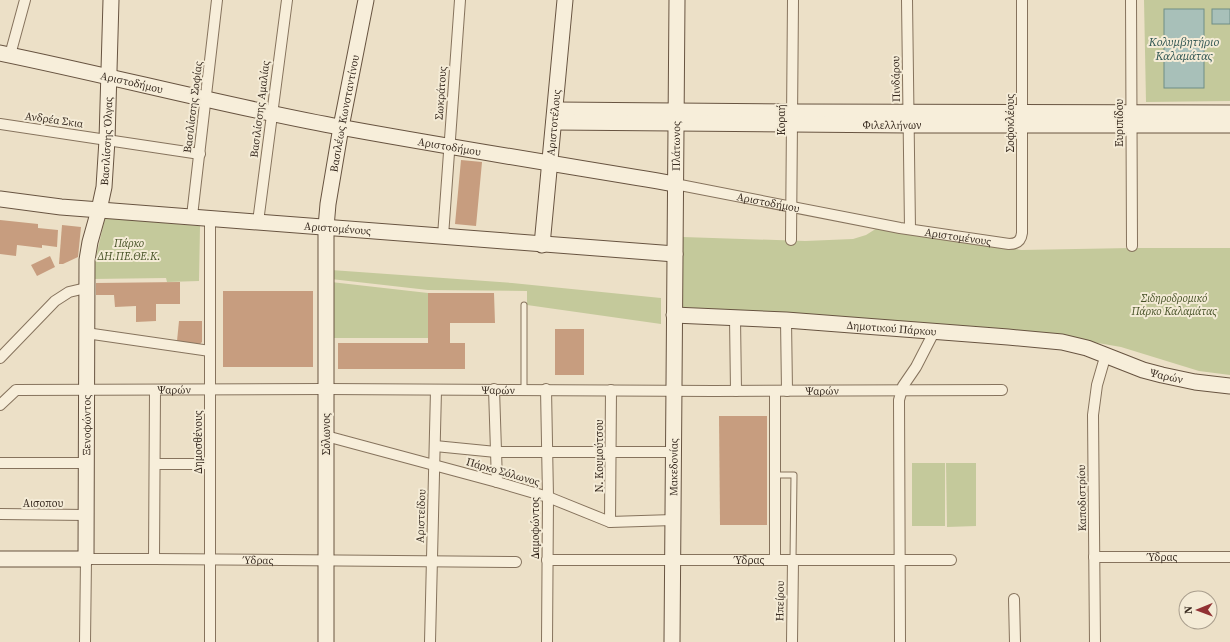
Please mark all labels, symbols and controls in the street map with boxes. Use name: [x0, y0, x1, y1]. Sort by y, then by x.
water label: Κολυμβητήριο Καλαμάτας: [1148, 34, 1219, 64]
street label: Βασιλέως Κωνσταντίνου: [326, 53, 363, 173]
street label: Πινδάρου: [888, 56, 904, 102]
street label: Βασιλίσσης Σοφίας: [180, 60, 206, 154]
street label: Βασιλίσσης Αμαλίας: [247, 60, 273, 158]
street label: Σωκράτους: [432, 66, 450, 120]
street label: Αριστοδήμου: [99, 68, 165, 97]
street label: Αριστοτέλους: [543, 89, 564, 156]
street label: Σοφοκλέους: [1003, 94, 1018, 152]
street label: Βασιλίσσης Όλγας: [97, 97, 116, 186]
street label: Ευριπίδου: [1112, 99, 1127, 147]
street label: Κοραή: [774, 105, 789, 135]
street label: Ανδρέα Σκια: [24, 108, 84, 132]
street label: Φιλελλήνων: [862, 117, 922, 133]
street label: Πλάτωνος: [668, 121, 684, 171]
street label: Αριστοδήμου: [417, 134, 482, 159]
street label: Αριστοδήμου: [736, 189, 801, 216]
street label: Αριστομένους: [304, 218, 372, 238]
street label: Αριστομένους: [924, 224, 992, 249]
park label: Πάρκο ΔΗ.ΠΕ.ΘΕ.Κ.: [96, 236, 161, 264]
park label: Σιδηροδρομικό Πάρκο Καλαμάτας: [1130, 291, 1217, 319]
street label: Δημοτικού Πάρκου: [846, 317, 937, 339]
street label: Ψαρών: [1148, 365, 1185, 387]
street label: Ψαρών: [157, 382, 191, 397]
street label: Ψαρών: [481, 382, 515, 397]
street label: Ψαρών: [805, 383, 839, 398]
street label: Ξενοφώντος: [79, 395, 94, 455]
street label: Δημοσθένους: [191, 410, 206, 474]
street label: Σόλωνος: [319, 413, 334, 455]
street label: Ν. Κουμούτσου: [592, 419, 607, 493]
street label: Μακεδονίας: [666, 438, 681, 496]
street label: Πάρκο Σόλωνος: [464, 454, 542, 490]
street label: Καποδιστρίου: [1074, 464, 1090, 531]
street label: Αριστείδου: [413, 489, 429, 543]
street label: Αισοπου: [23, 496, 63, 511]
street label: Δαμοφώντος: [528, 497, 543, 559]
street label: Ύδρας: [1145, 550, 1178, 565]
street label: Ύδρας: [241, 552, 274, 567]
street label: Ύδρας: [732, 553, 765, 568]
street label: Ηπείρου: [772, 580, 788, 621]
north arrow: [1178, 590, 1218, 630]
text: N: [1181, 606, 1196, 614]

